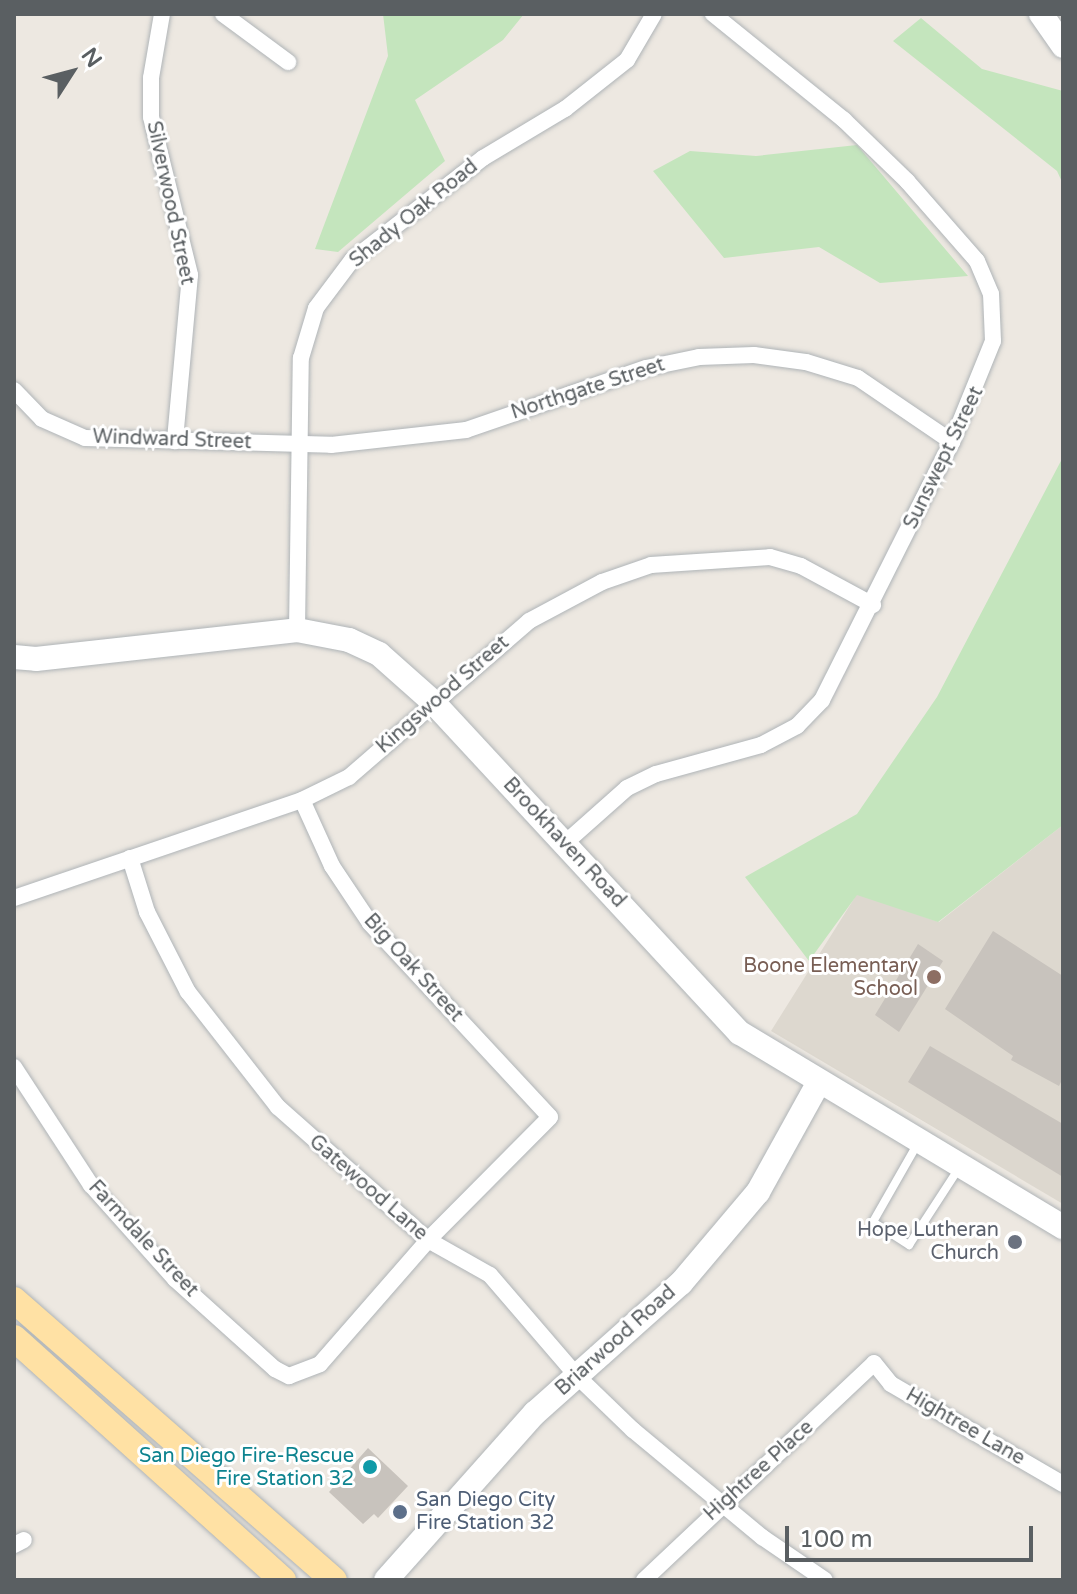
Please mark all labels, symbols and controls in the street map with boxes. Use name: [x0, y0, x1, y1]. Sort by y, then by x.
north arrow: [32, 32, 112, 112]
text: N: [76, 43, 107, 73]
street label: Silverwood Street: [141, 119, 199, 287]
street label: Shady Oak Road: [345, 155, 483, 273]
street label: Northgate Street: [508, 353, 668, 425]
street label: Sunswept Street: [899, 383, 989, 533]
street label: Windward Street: [92, 425, 252, 455]
street label: Kingswood Street: [372, 631, 514, 759]
street label: Brookhaven Road: [498, 773, 630, 913]
street label: Big Oak Street: [358, 909, 468, 1027]
place label: Boone Elementary School: [743, 954, 918, 1001]
marker: Boone Elementary School: [925, 968, 943, 986]
street label: Gatewood Lane: [304, 1130, 432, 1246]
street label: Farmdale Street: [83, 1176, 203, 1302]
place label: Hope Lutheran Church: [857, 1218, 999, 1265]
marker: Hope Lutheran Church: [1006, 1233, 1024, 1251]
street label: Briarwood Road: [551, 1281, 681, 1401]
street label: Hightree Lane: [901, 1383, 1029, 1471]
street label: Hightree Place: [699, 1416, 819, 1526]
place label: San Diego Fire-Rescue Fire Station 32: [139, 1444, 354, 1491]
marker: San Diego Fire-Rescue Fire Station 32: [361, 1458, 379, 1476]
place label: San Diego City Fire Station 32: [416, 1488, 555, 1535]
marker: San Diego City Fire Station 32: [391, 1503, 409, 1521]
scale bar: [789, 1510, 1037, 1560]
text: 100 m: [799, 1525, 873, 1554]

